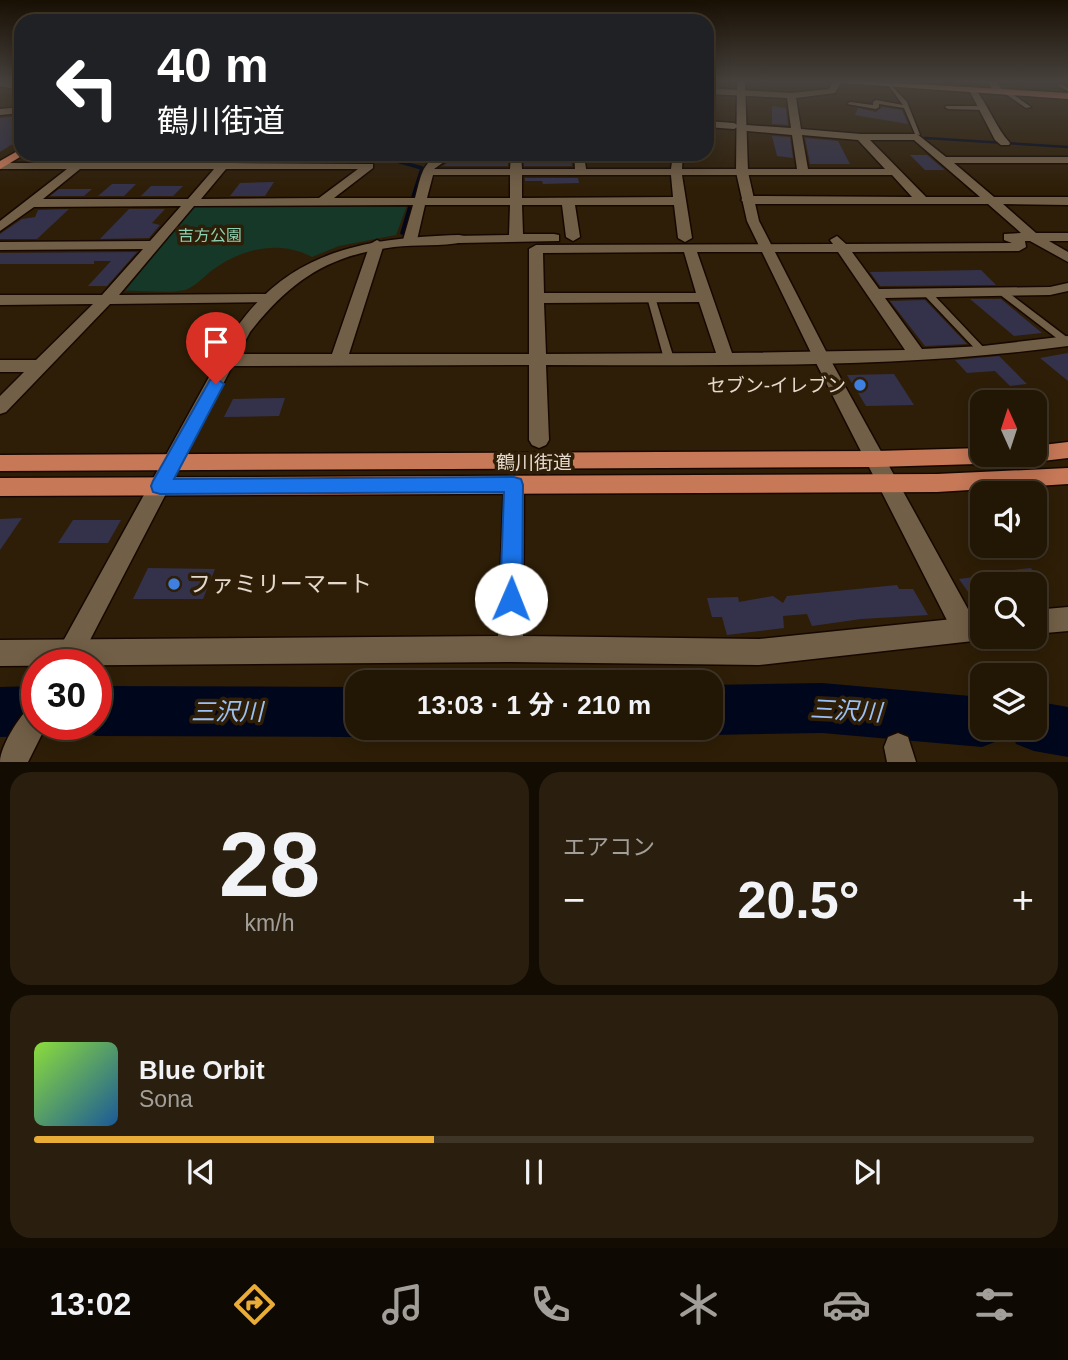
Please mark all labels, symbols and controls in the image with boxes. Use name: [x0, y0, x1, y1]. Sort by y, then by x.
text: 40 m: [157, 38, 269, 92]
icon: left: [42, 42, 133, 133]
text: 鶴川街道: [157, 103, 285, 139]
park label: 吉方公園: [178, 227, 242, 244]
pin: [186, 312, 246, 384]
icon: arrive: [197, 323, 235, 361]
place label: セブン-イレブン: [707, 375, 846, 396]
marker: セブン-イレブン: [852, 377, 868, 393]
north arrow: [970, 390, 1046, 467]
map controls: [970, 390, 1047, 740]
street label: 鶴川街道: [496, 452, 572, 473]
button: sound: [970, 481, 1047, 558]
position arrow: [474, 562, 548, 636]
place label: ファミリーマート: [188, 571, 372, 597]
button: search: [970, 572, 1047, 649]
marker: ファミリーマート: [166, 576, 182, 592]
speed limit sign: 30: [21, 649, 112, 740]
button: layers: [970, 663, 1047, 740]
text: 13:03 · 1 分 · 210 m: [417, 690, 651, 720]
water label: 三沢川: [809, 695, 886, 726]
water label: 三沢川: [191, 698, 266, 725]
text: 28: [219, 814, 320, 915]
text: エアコン: [563, 834, 655, 860]
text: 20.5°: [737, 871, 860, 929]
text: −: [563, 879, 585, 921]
text: +: [1012, 879, 1034, 921]
text: km/h: [245, 910, 294, 936]
text: Blue Orbit: [139, 1055, 265, 1085]
text: Sona: [139, 1086, 193, 1112]
icon: previous: [182, 1153, 220, 1191]
icon: pause: [515, 1153, 553, 1191]
icon: next: [848, 1153, 886, 1191]
icon: directions: [230, 1280, 279, 1329]
icon: music: [378, 1280, 427, 1329]
icon: phone: [526, 1280, 575, 1329]
icon: climate: [674, 1280, 723, 1329]
icon: car: [822, 1280, 871, 1329]
icon: filters: [970, 1280, 1019, 1329]
text: 13:02: [49, 1286, 131, 1322]

